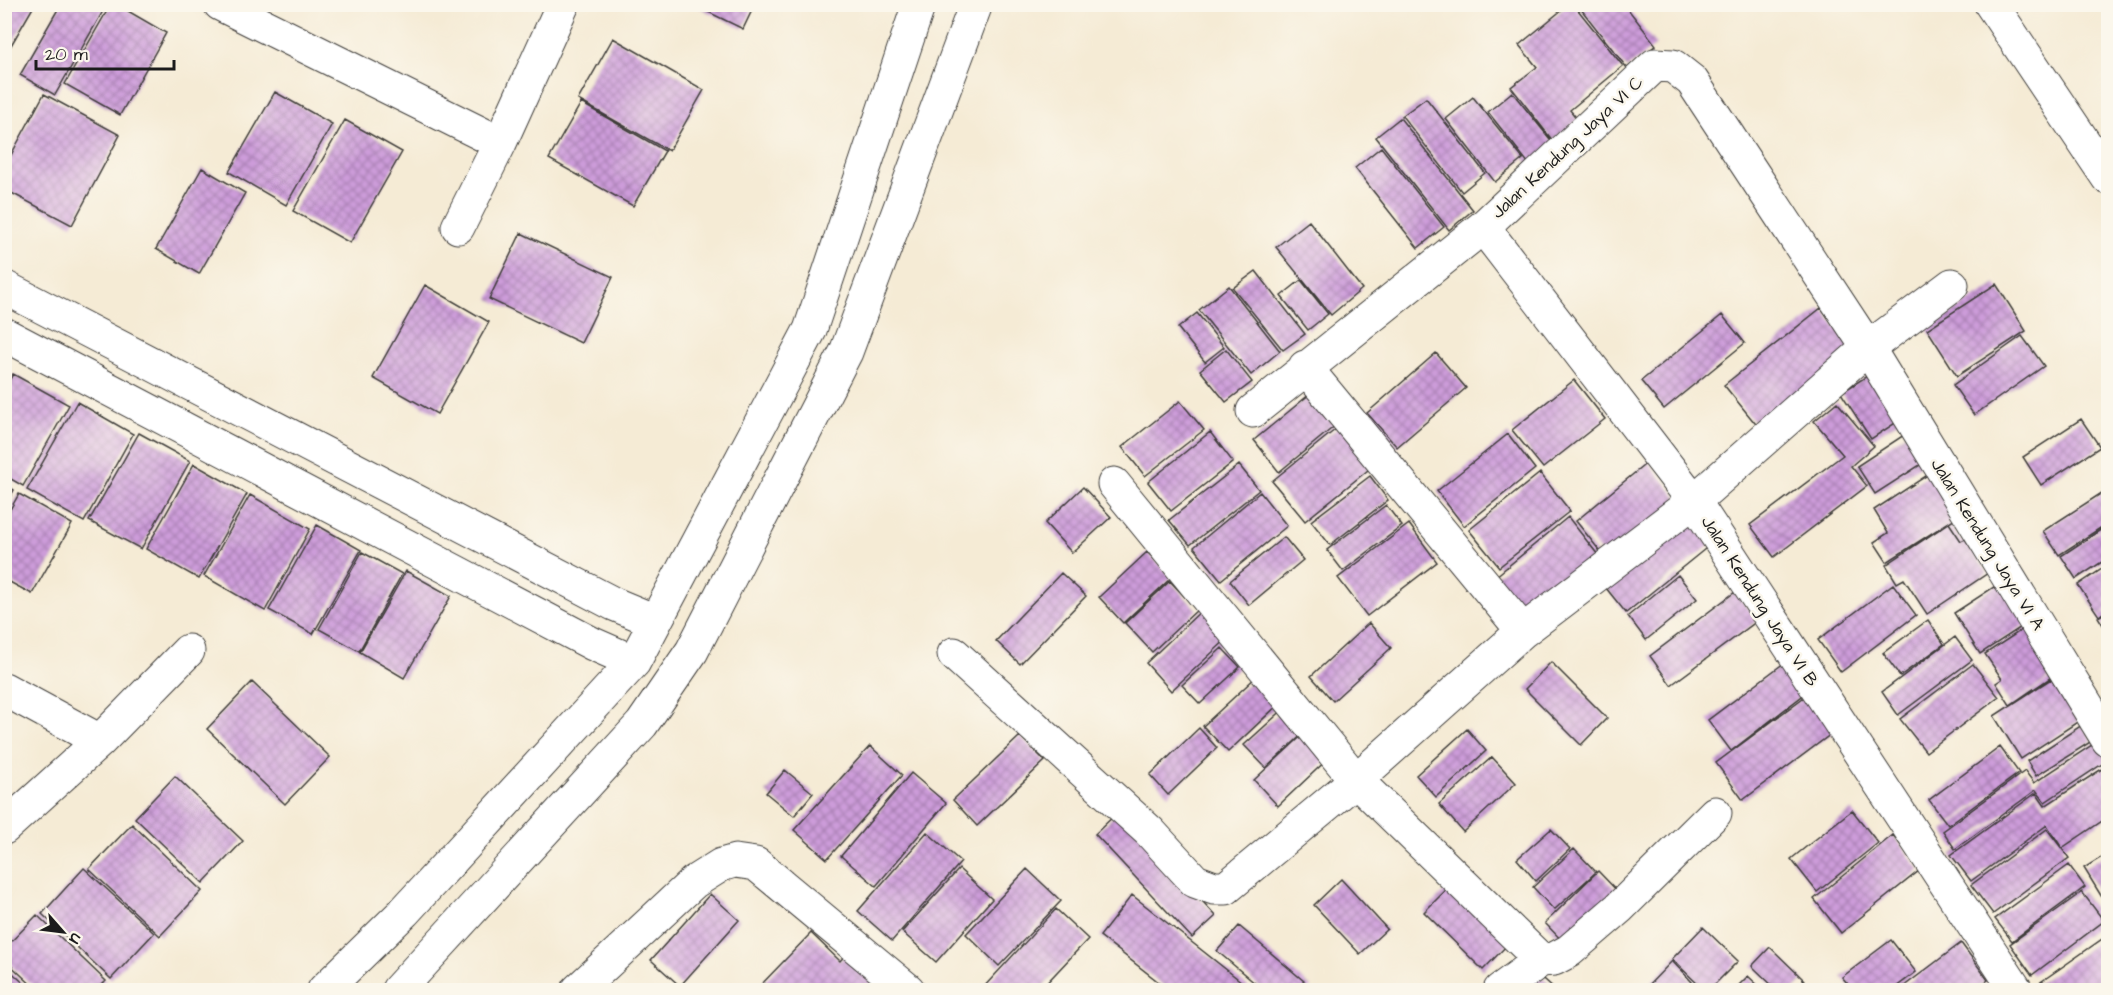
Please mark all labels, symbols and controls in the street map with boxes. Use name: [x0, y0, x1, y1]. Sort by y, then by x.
scale bar: [36, 33, 174, 71]
text: 20 m: [45, 42, 88, 67]
street label: Jalan Kendung Jaya VI C: [1486, 70, 1650, 225]
street label: Jalan Kendung Jaya VI A: [1924, 454, 2051, 636]
street label: Jalan Kendung Jaya VI B: [1694, 511, 1824, 692]
north arrow: [33, 902, 93, 962]
text: U: [64, 929, 87, 948]

